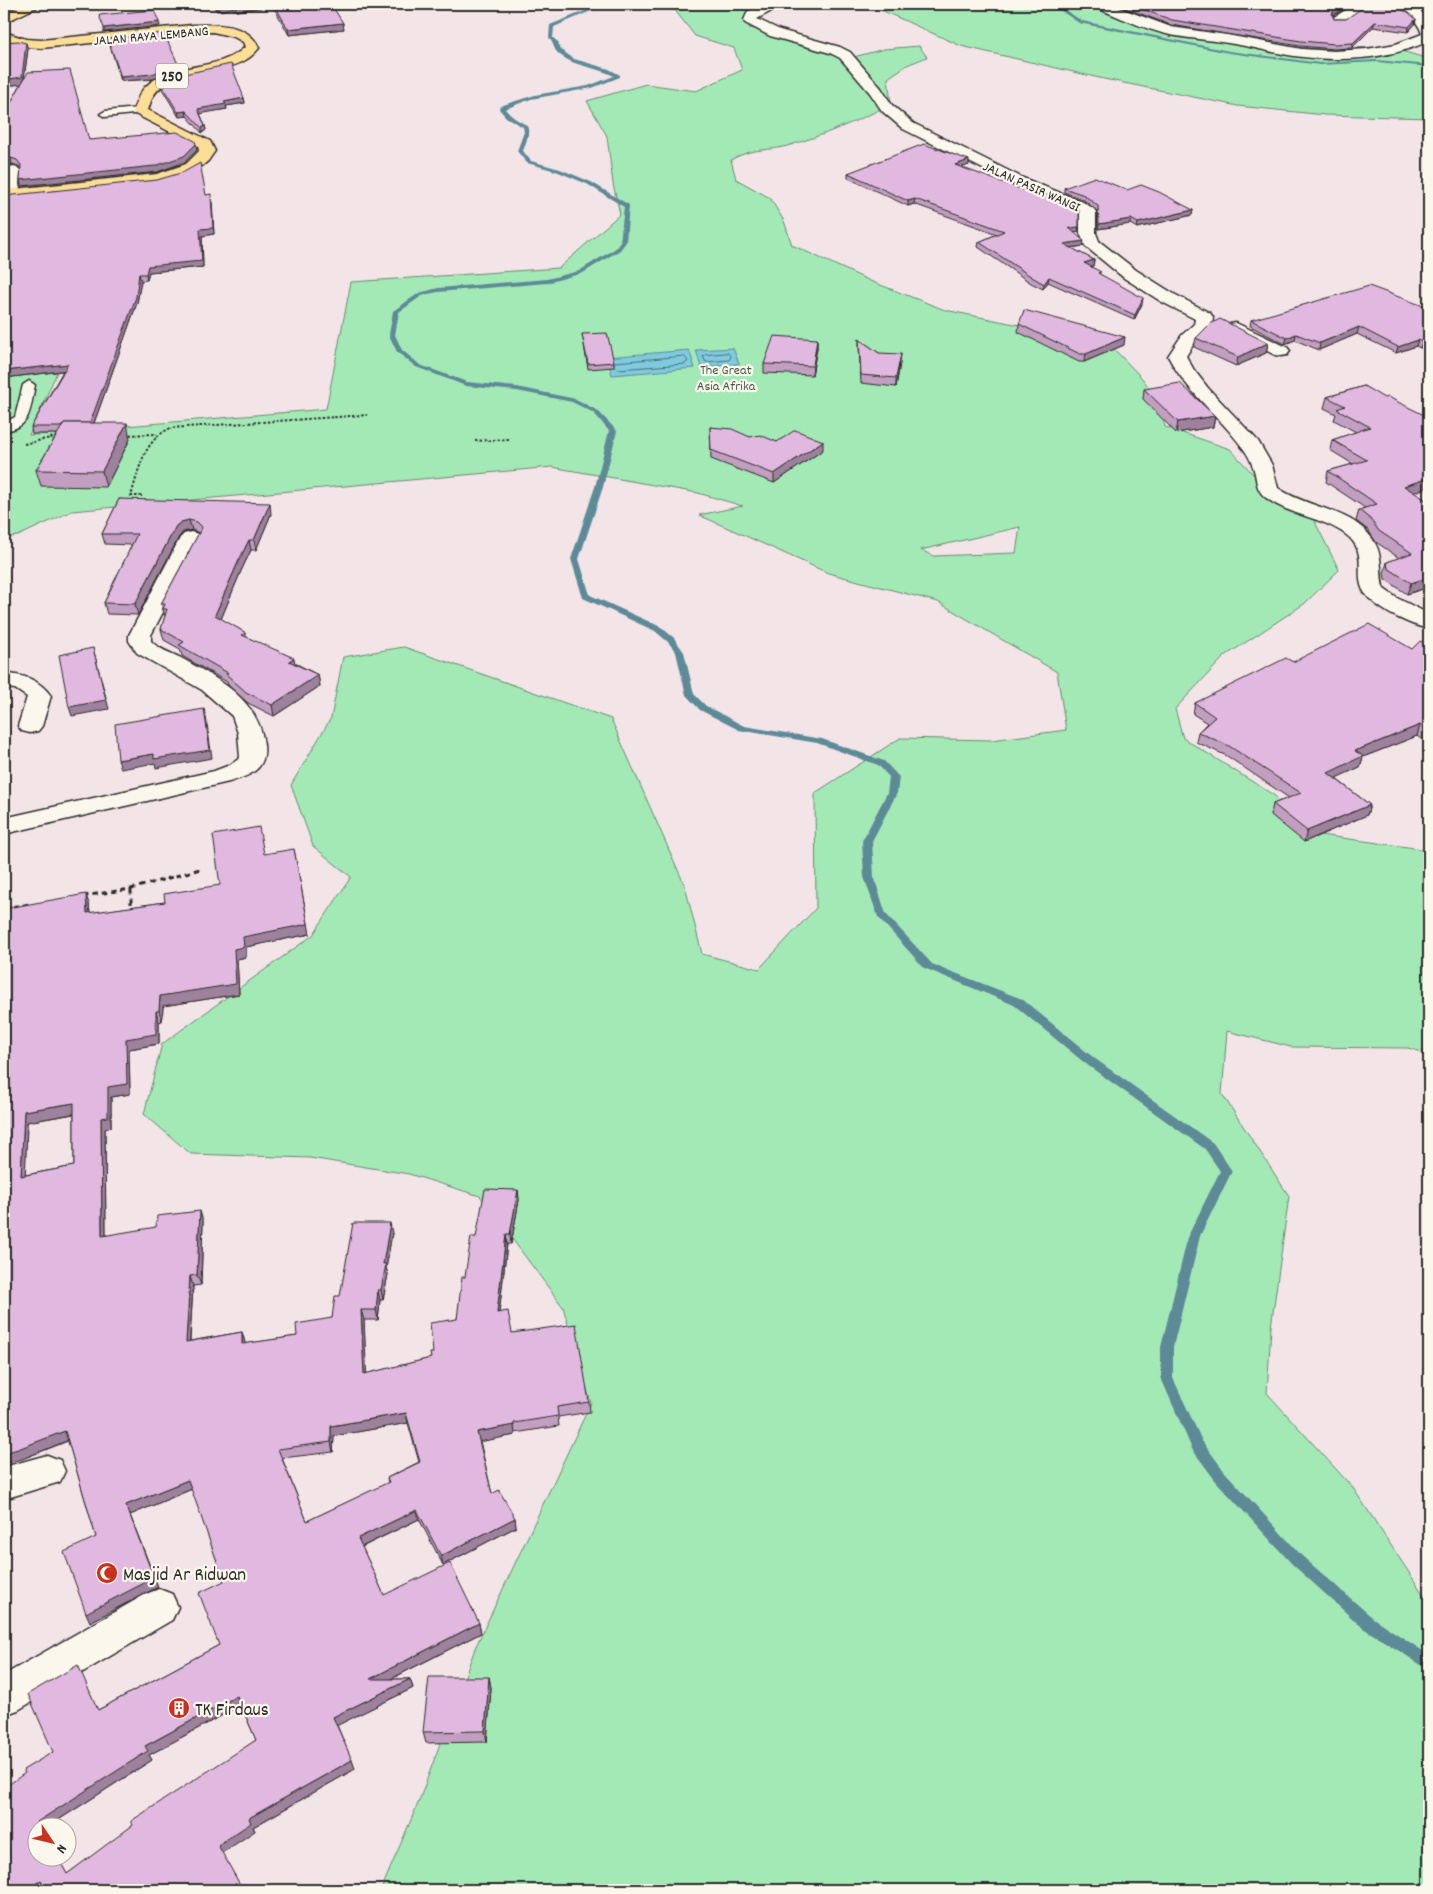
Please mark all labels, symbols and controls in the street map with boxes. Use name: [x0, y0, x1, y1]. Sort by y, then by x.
street label: JALAN RAYA LEMBANG: [93, 22, 209, 52]
road number: 250: [156, 64, 188, 88]
street label: JALAN PASIR WANGI: [979, 157, 1084, 219]
park label: The Great Asia Afrika: [697, 361, 756, 397]
mosque icon: Masjid Ar Ridwan: [95, 1561, 119, 1585]
place label: Masjid Ar Ridwan: [123, 1563, 246, 1590]
building icon: TK Firdaus: [167, 1696, 191, 1720]
place label: TK Firdaus: [195, 1698, 269, 1725]
north arrow: [28, 1816, 78, 1866]
text: N: [51, 1840, 71, 1857]

